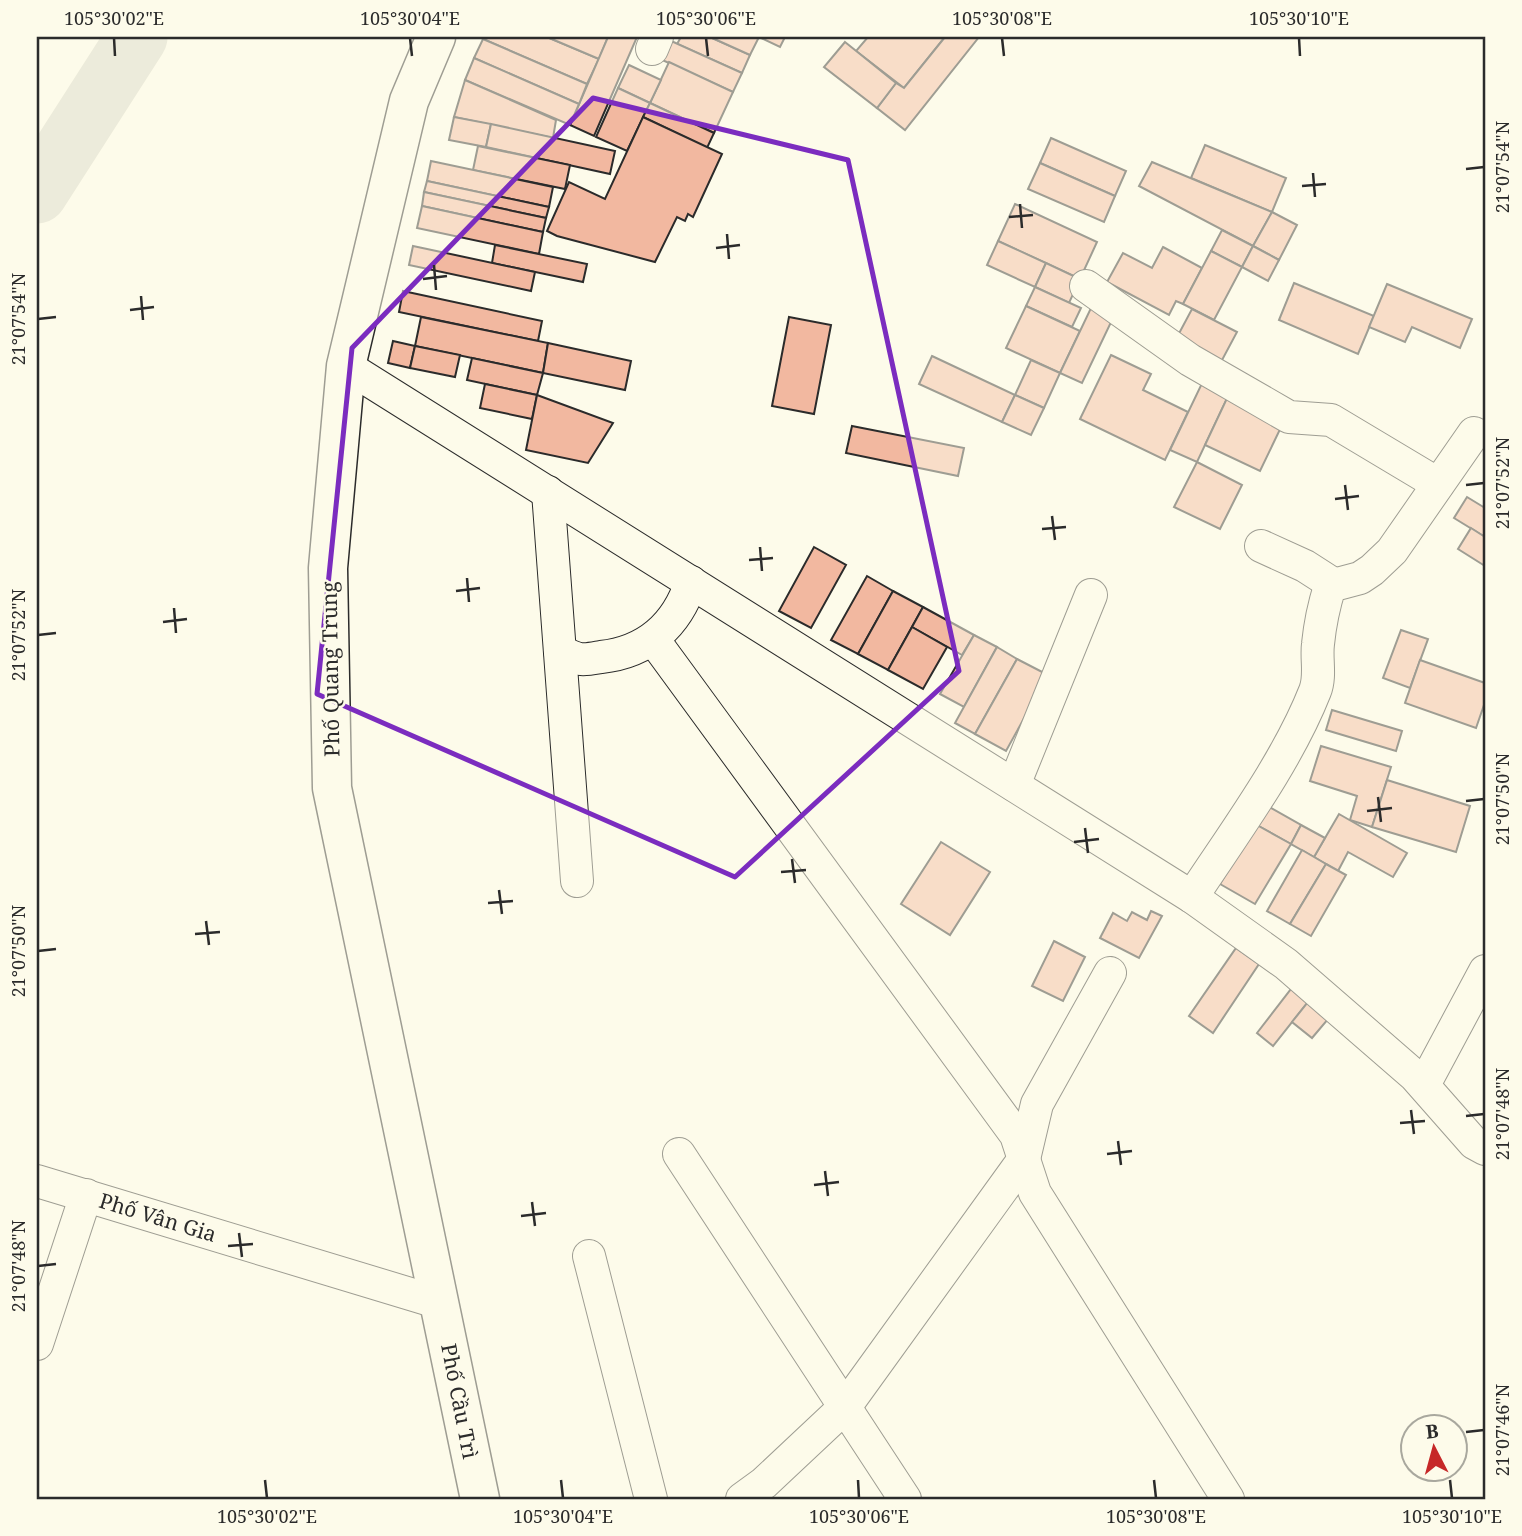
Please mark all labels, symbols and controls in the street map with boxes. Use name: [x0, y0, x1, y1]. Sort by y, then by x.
text: 105°30'02"E: [64, 6, 164, 30]
text: 105°30'04"E: [360, 6, 460, 30]
text: 105°30'06"E: [656, 6, 756, 30]
text: 105°30'08"E: [952, 6, 1052, 30]
text: 105°30'10"E: [1249, 6, 1349, 30]
text: 21°07'54"N: [1490, 120, 1514, 213]
text: 21°07'54"N: [6, 272, 30, 365]
text: 21°07'52"N: [1490, 436, 1514, 529]
street label: Phố Quang Trung: [314, 580, 346, 757]
text: 21°07'52"N: [6, 588, 30, 681]
text: 21°07'50"N: [1490, 752, 1514, 845]
text: 21°07'50"N: [6, 904, 30, 997]
text: 21°07'48"N: [1490, 1067, 1514, 1160]
street label: Phố Vân Gia: [96, 1186, 220, 1248]
text: 21°07'48"N: [6, 1219, 30, 1312]
street label: Phố Cầu Trì: [435, 1341, 485, 1461]
text: 21°07'46"N: [1490, 1383, 1514, 1476]
north arrow: [1400, 1414, 1470, 1484]
text: B: [1425, 1417, 1440, 1445]
text: 105°30'02"E: [217, 1504, 317, 1528]
text: 105°30'04"E: [513, 1504, 613, 1528]
text: 105°30'06"E: [809, 1504, 909, 1528]
text: 105°30'08"E: [1106, 1504, 1206, 1528]
text: 105°30'10"E: [1402, 1504, 1502, 1528]

